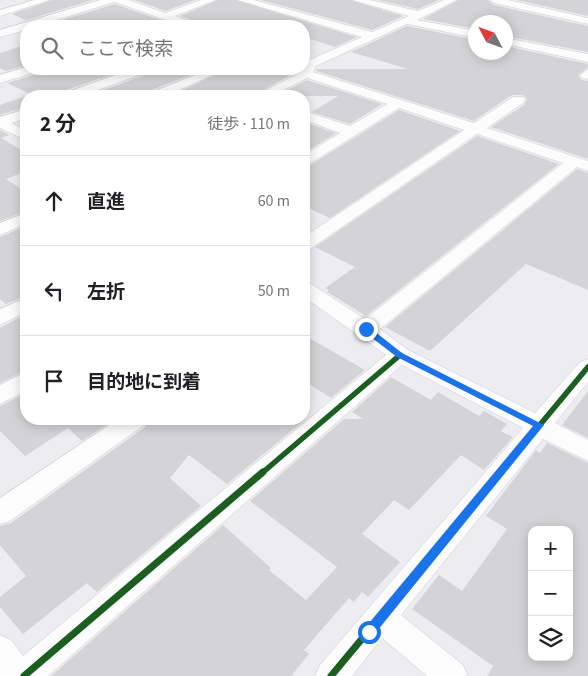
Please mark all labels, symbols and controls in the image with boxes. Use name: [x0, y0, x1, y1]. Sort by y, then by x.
north arrow: [468, 15, 513, 60]
search box: [20, 20, 310, 75]
icon: search: [38, 34, 66, 62]
text: ここで検索: [78, 36, 173, 63]
text: 2 分: [40, 109, 76, 139]
text: 徒歩 · 110 m: [207, 113, 290, 135]
icon: ahead: [40, 187, 68, 215]
text: 直進: [87, 189, 125, 216]
text: 60 m: [258, 190, 290, 212]
icon: left: [40, 277, 68, 305]
text: 左折: [87, 279, 125, 306]
text: 50 m: [258, 280, 290, 302]
route end: [355, 318, 378, 341]
icon: arrive: [40, 367, 68, 395]
text: 目的地に到着: [87, 369, 201, 396]
map controls: [528, 526, 573, 661]
button: +: [528, 526, 573, 571]
button: −: [528, 571, 573, 616]
button: layers: [528, 616, 573, 661]
route start: [358, 621, 381, 644]

